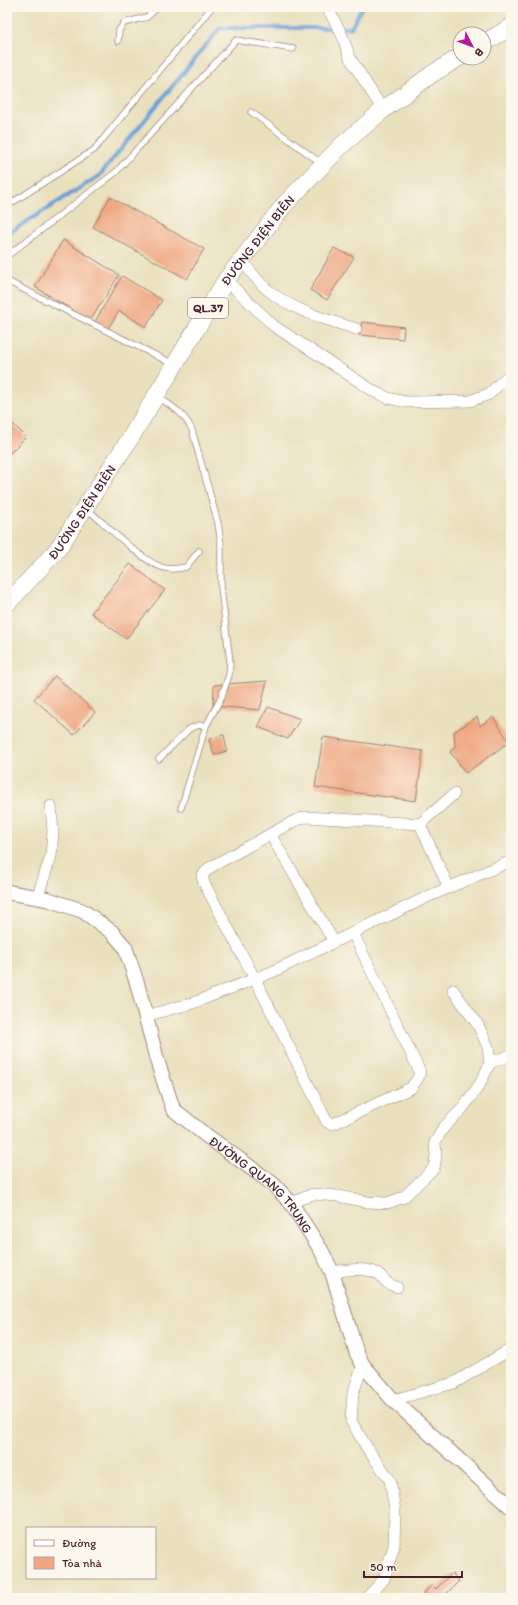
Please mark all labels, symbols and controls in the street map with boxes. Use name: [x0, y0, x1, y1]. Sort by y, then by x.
north arrow: [452, 26, 492, 66]
text: B: [472, 45, 486, 59]
street label: ĐƯỜNG ĐIỆN BIÊN: [217, 192, 297, 288]
road number: QL.37: [188, 298, 228, 318]
street label: ĐƯỜNG ĐIỆN BIÊN: [45, 462, 118, 562]
street label: ĐƯỜNG QUANG TRUNG: [207, 1133, 316, 1236]
legend: [26, 1527, 156, 1579]
text: Đường: [62, 1536, 97, 1550]
scale bar: [364, 1553, 462, 1579]
text: Tòa nhà: [62, 1556, 103, 1570]
text: 50 m: [370, 1560, 396, 1574]

